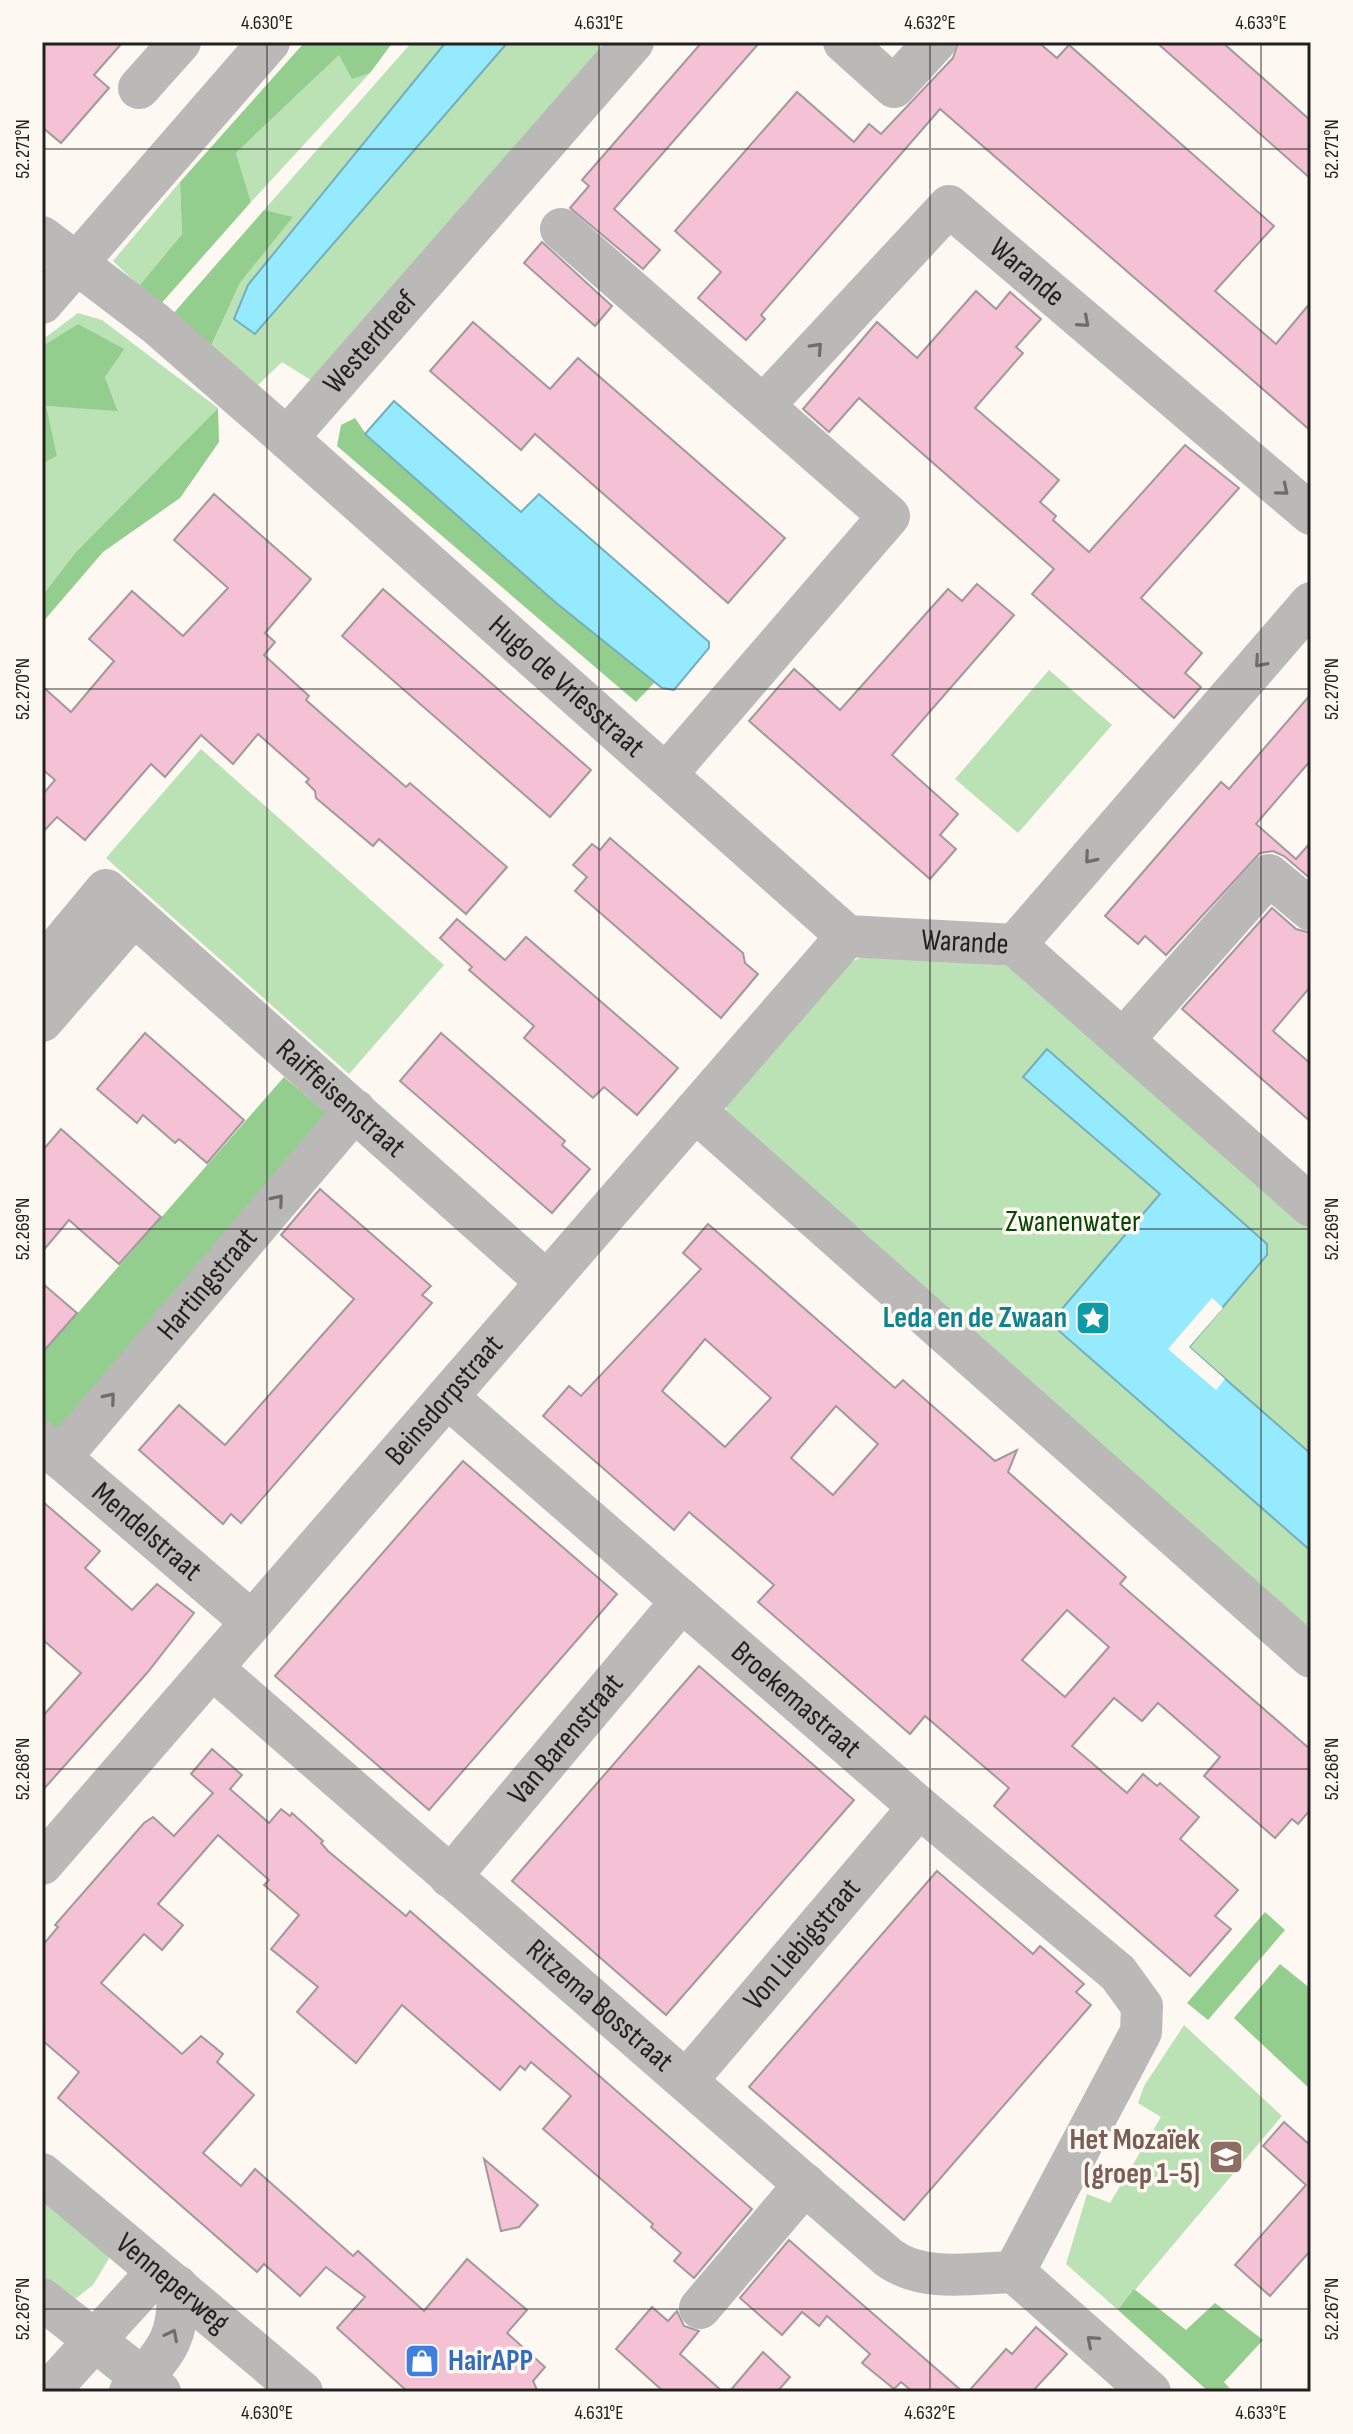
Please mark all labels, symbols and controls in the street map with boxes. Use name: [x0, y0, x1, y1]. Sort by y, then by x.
text: 4.630°E: [241, 11, 293, 35]
text: 4.631°E: [574, 11, 624, 35]
text: 4.632°E: [904, 11, 956, 35]
text: 4.633°E: [1235, 11, 1287, 35]
text: 52.271°N: [11, 119, 35, 179]
text: 52.271°N: [1320, 119, 1344, 179]
street label: Warande: [982, 230, 1072, 314]
street label: Westerdreef: [316, 283, 425, 401]
one-way arrow: [1075, 312, 1090, 326]
one-way arrow: [808, 343, 823, 357]
one-way arrow: [1273, 480, 1288, 495]
street label: Hugo de Vriesstraat: [481, 608, 652, 765]
one-way arrow: [1255, 652, 1270, 667]
text: 52.270°N: [11, 658, 35, 720]
text: 52.270°N: [1320, 658, 1344, 720]
one-way arrow: [1085, 849, 1099, 863]
street label: Warande: [920, 922, 1009, 963]
street label: Raiffeisenstraat: [269, 1032, 413, 1165]
one-way arrow: [268, 1195, 283, 1209]
text: 52.269°N: [11, 1198, 35, 1260]
text: 52.269°N: [1320, 1198, 1344, 1260]
park label: Zwanenwater: [1005, 1204, 1141, 1240]
street label: Hartingstraat: [150, 1221, 265, 1347]
place icon: Leda en de Zwaan: [1074, 1299, 1112, 1337]
place label: Leda en de Zwaan: [883, 1300, 1067, 1336]
street label: Beinsdorpstraat: [378, 1328, 511, 1473]
one-way arrow: [100, 1393, 115, 1407]
street label: Mendelstraat: [84, 1475, 209, 1589]
street label: Broekemastraat: [723, 1634, 868, 1766]
street label: Van Barenstraat: [501, 1666, 631, 1812]
text: 52.268°N: [11, 1738, 35, 1800]
text: 52.268°N: [1320, 1738, 1344, 1800]
street label: Von Liebigstraat: [736, 1871, 868, 2018]
street label: Ritzema Bosstraat: [519, 1932, 680, 2080]
place label: Het Mozaïek (groep 1-5): [1070, 2122, 1200, 2192]
school or university icon: Het Mozaïek (groep 1-5): [1207, 2138, 1245, 2176]
street label: Venneperweg: [108, 2226, 236, 2341]
text: 52.267°N: [11, 2278, 35, 2340]
text: 52.267°N: [1320, 2278, 1344, 2340]
one-way arrow: [162, 2329, 178, 2344]
one-way arrow: [1086, 2336, 1101, 2350]
shop icon: HairAPP: [403, 2342, 441, 2380]
place label: HairAPP: [448, 2343, 533, 2379]
text: 4.630°E: [241, 2401, 293, 2425]
text: 4.631°E: [574, 2401, 624, 2425]
text: 4.632°E: [904, 2401, 956, 2425]
text: 4.633°E: [1235, 2401, 1287, 2425]

